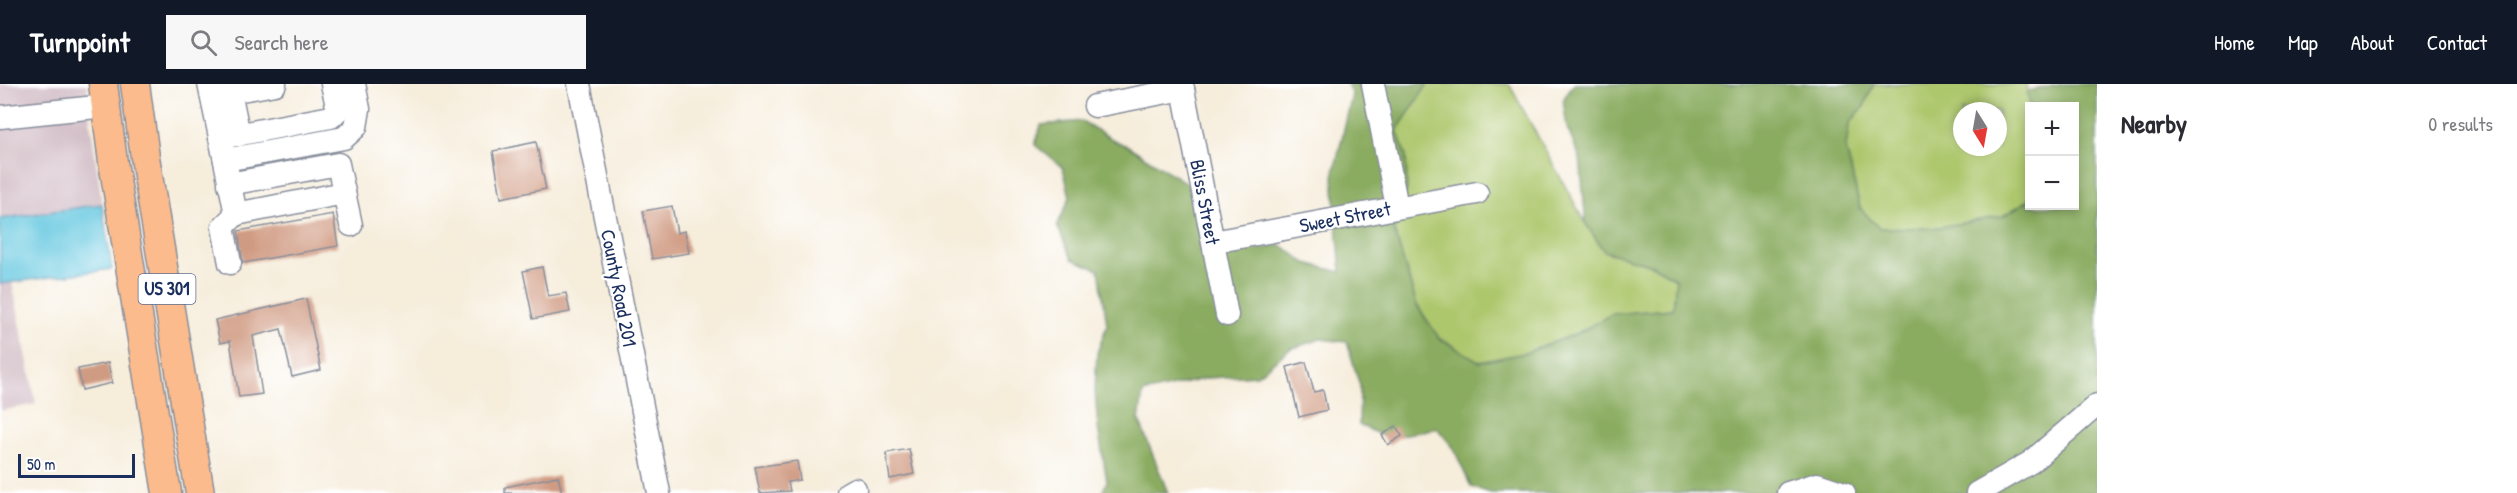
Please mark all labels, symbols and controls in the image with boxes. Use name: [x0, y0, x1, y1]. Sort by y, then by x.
search box: [166, 15, 586, 69]
text: Turnpoint: [30, 23, 130, 61]
icon: search: [187, 26, 220, 59]
text: Search here: [235, 27, 329, 57]
text: Home: [2214, 28, 2255, 57]
text: Map: [2288, 28, 2318, 57]
text: About: [2351, 28, 2394, 57]
text: Contact: [2427, 28, 2487, 57]
north arrow: [1953, 102, 2007, 156]
map controls: [2025, 102, 2079, 210]
button: +: [2025, 102, 2079, 156]
text: Nearby: [2121, 106, 2187, 141]
text: 0 results: [2428, 110, 2493, 137]
button: −: [2025, 156, 2079, 210]
street label: Bliss Street: [1184, 157, 1227, 248]
street label: Sweet Street: [1297, 194, 1394, 239]
street label: County Road 201: [595, 227, 644, 349]
road number: US 301: [138, 274, 195, 304]
scale bar: [18, 451, 135, 478]
text: 50 m: [27, 453, 56, 475]

